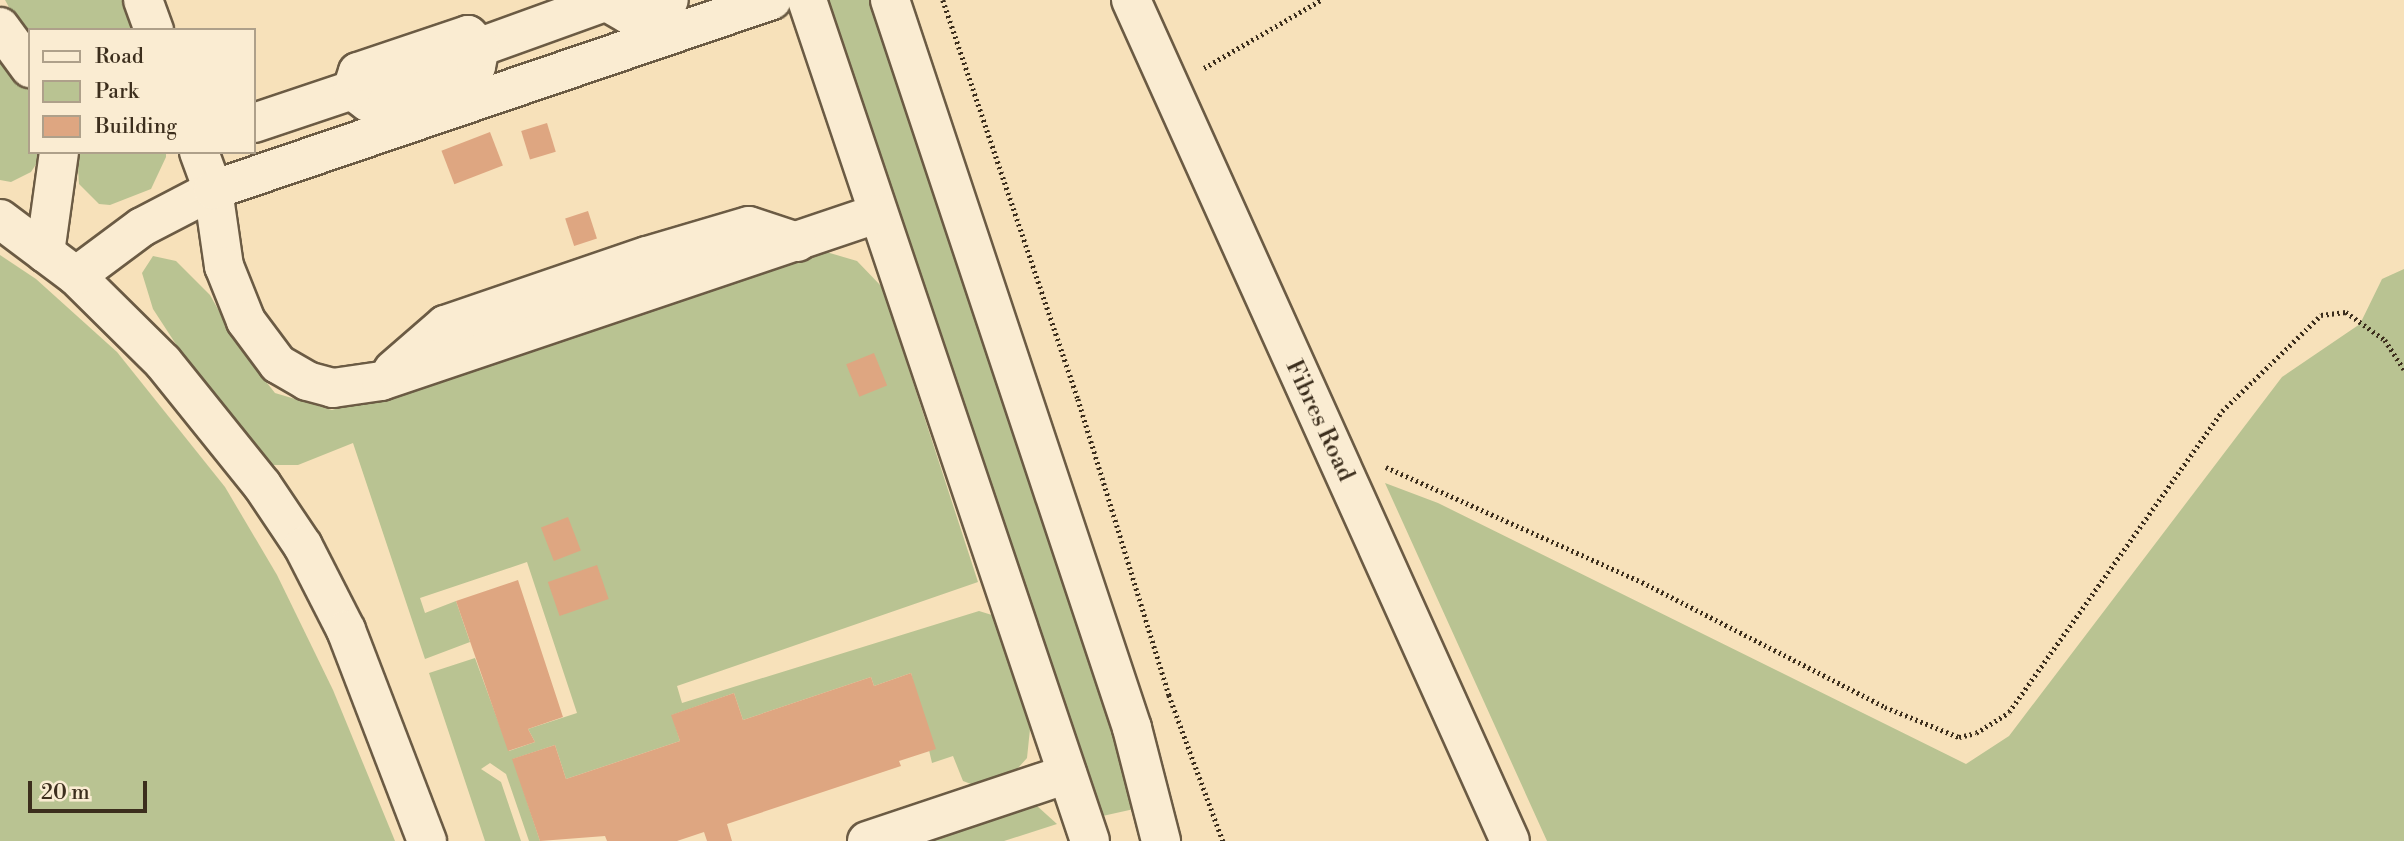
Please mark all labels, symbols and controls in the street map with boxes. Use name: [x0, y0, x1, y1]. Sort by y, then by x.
legend: [28, 28, 256, 154]
text: Road: [95, 44, 144, 70]
text: Park: [95, 79, 139, 105]
text: Building: [95, 114, 177, 140]
street label: Fibres Road: [1278, 356, 1360, 486]
scale bar: [32, 768, 150, 812]
text: 20 m: [41, 780, 90, 806]

